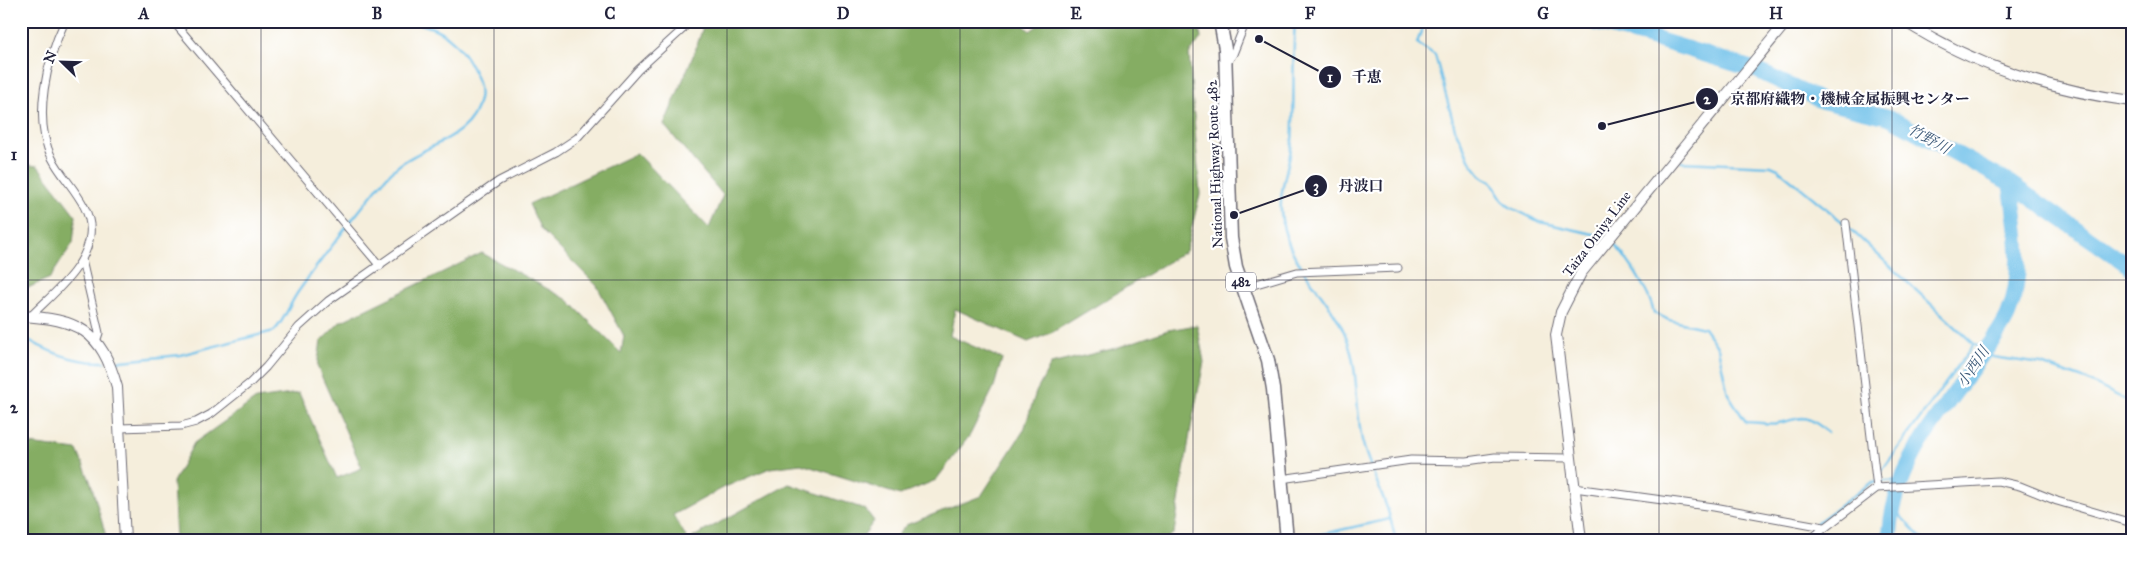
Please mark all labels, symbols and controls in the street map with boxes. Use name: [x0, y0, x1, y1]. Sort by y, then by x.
text: A: [138, 4, 150, 23]
text: B: [372, 4, 382, 23]
text: C: [605, 4, 616, 23]
text: D: [837, 4, 850, 23]
text: E: [1070, 4, 1082, 23]
text: F: [1305, 4, 1316, 23]
text: G: [1537, 4, 1549, 23]
text: H: [1769, 4, 1783, 23]
text: I: [2006, 4, 2013, 23]
north arrow: [38, 38, 88, 88]
text: N: [40, 48, 61, 66]
callout: 千恵: [1317, 62, 1392, 92]
text: 1: [1327, 68, 1333, 86]
text: 千恵: [1352, 68, 1382, 86]
street label: National Highway Route 482: [1204, 79, 1226, 249]
callout: 京都府織物・機械金属振興センター: [1695, 84, 1980, 114]
text: 2: [1703, 90, 1711, 108]
text: 京都府織物・機械金属振興センター: [1730, 90, 1970, 108]
water label: 竹野川: [1905, 120, 1955, 159]
text: 1: [11, 145, 18, 164]
callout: 丹波口: [1304, 171, 1394, 201]
text: 3: [1313, 177, 1319, 196]
text: 丹波口: [1338, 177, 1384, 195]
street label: Taiza Omiya Line: [1559, 188, 1635, 280]
road number: 482: [1226, 272, 1256, 292]
water label: 小西川: [1953, 342, 1994, 391]
text: 2: [10, 398, 19, 417]

